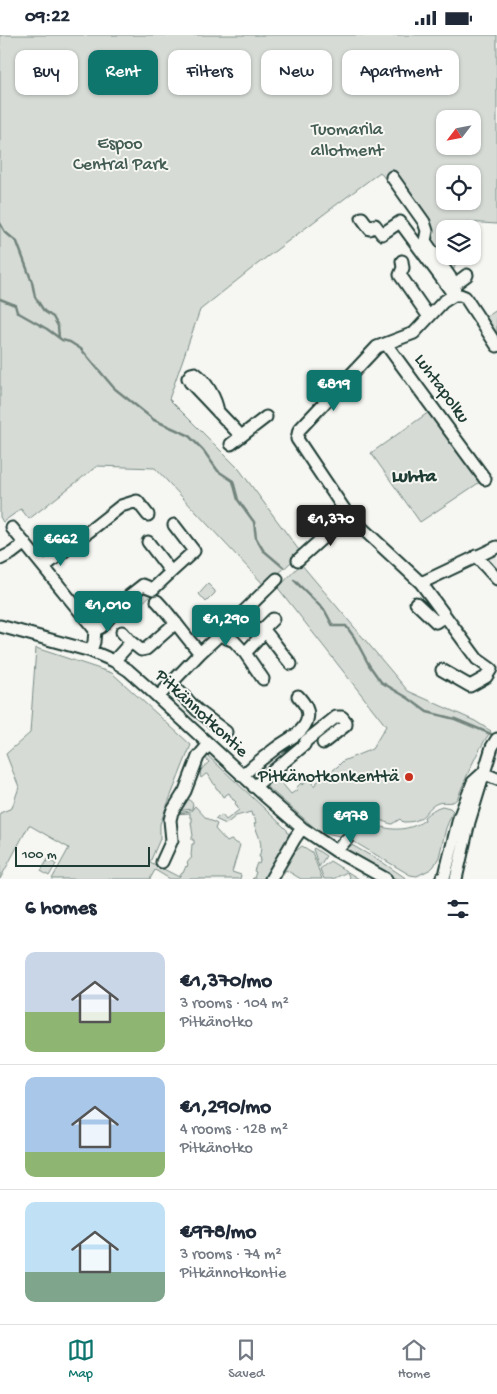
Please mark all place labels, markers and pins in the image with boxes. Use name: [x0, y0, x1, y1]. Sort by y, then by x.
pin: €819: [304, 369, 364, 412]
pin: €1,370: [290, 505, 372, 547]
pin: €662: [31, 525, 91, 567]
pin: €1,010: [67, 591, 149, 633]
pin: €1,290: [185, 605, 267, 647]
place label: Pitkänotkonkenttä: [257, 767, 400, 788]
marker: Pitkänotkonkenttä: [403, 771, 415, 783]
pin: €978: [321, 801, 381, 844]

